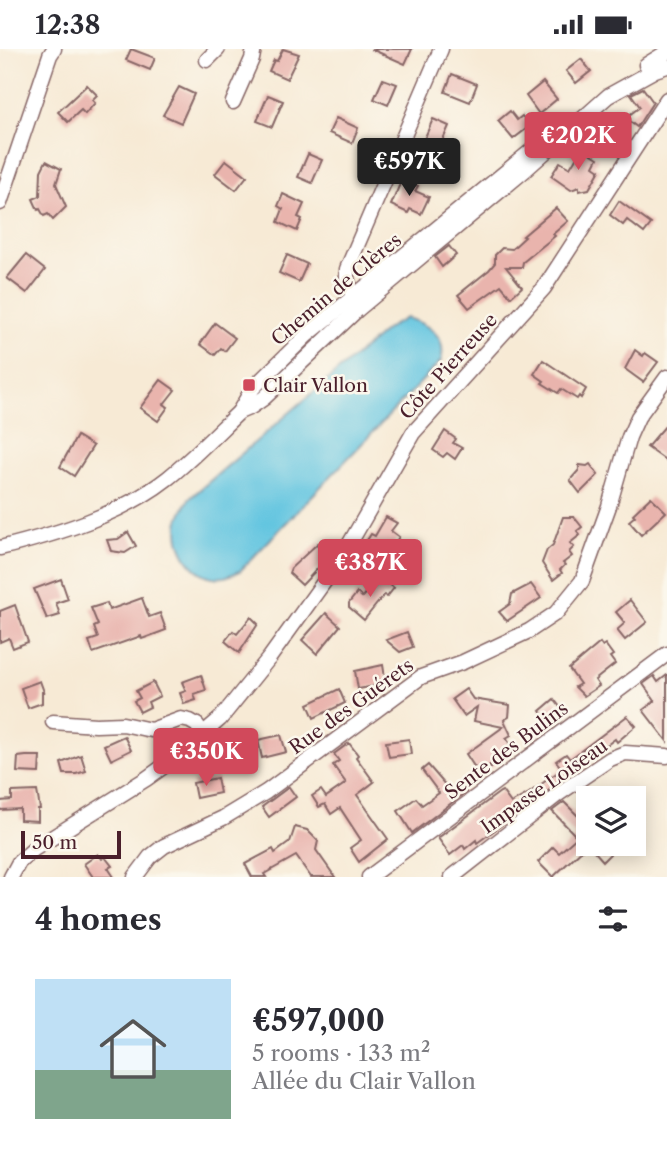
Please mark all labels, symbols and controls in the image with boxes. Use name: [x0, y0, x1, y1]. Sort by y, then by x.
text: 12:38: [35, 9, 100, 41]
pin: €202K: [529, 113, 627, 172]
text: €202K: [541, 121, 615, 149]
pin: €597K: [360, 139, 458, 198]
text: €597K: [373, 147, 445, 175]
street label: Chemin de Clères: [267, 228, 406, 350]
street label: Côte Pierreuse: [395, 309, 502, 424]
place label: Clair Vallon: [263, 374, 368, 397]
marker: Clair Vallon: [241, 377, 257, 393]
pin: €387K: [321, 539, 419, 599]
text: €387K: [334, 548, 406, 576]
street label: Rue des Guérets: [285, 654, 418, 759]
street label: Sente des Bulins: [440, 697, 573, 804]
pin: €350K: [157, 729, 255, 788]
street label: Impasse Loiseau: [477, 734, 612, 839]
text: €350K: [169, 737, 243, 765]
map controls: [576, 786, 646, 856]
button: layers: [576, 786, 646, 856]
scale bar: [21, 828, 121, 860]
text: 50 m: [32, 831, 77, 854]
icon: filters: [594, 900, 632, 938]
text: 4 homes: [35, 901, 162, 938]
text: €597,000: [252, 1002, 385, 1039]
icon: home: [91, 1007, 175, 1091]
text: 5 rooms · 133 m²: [252, 1039, 430, 1067]
text: Allée du Clair Vallon: [252, 1067, 476, 1095]

